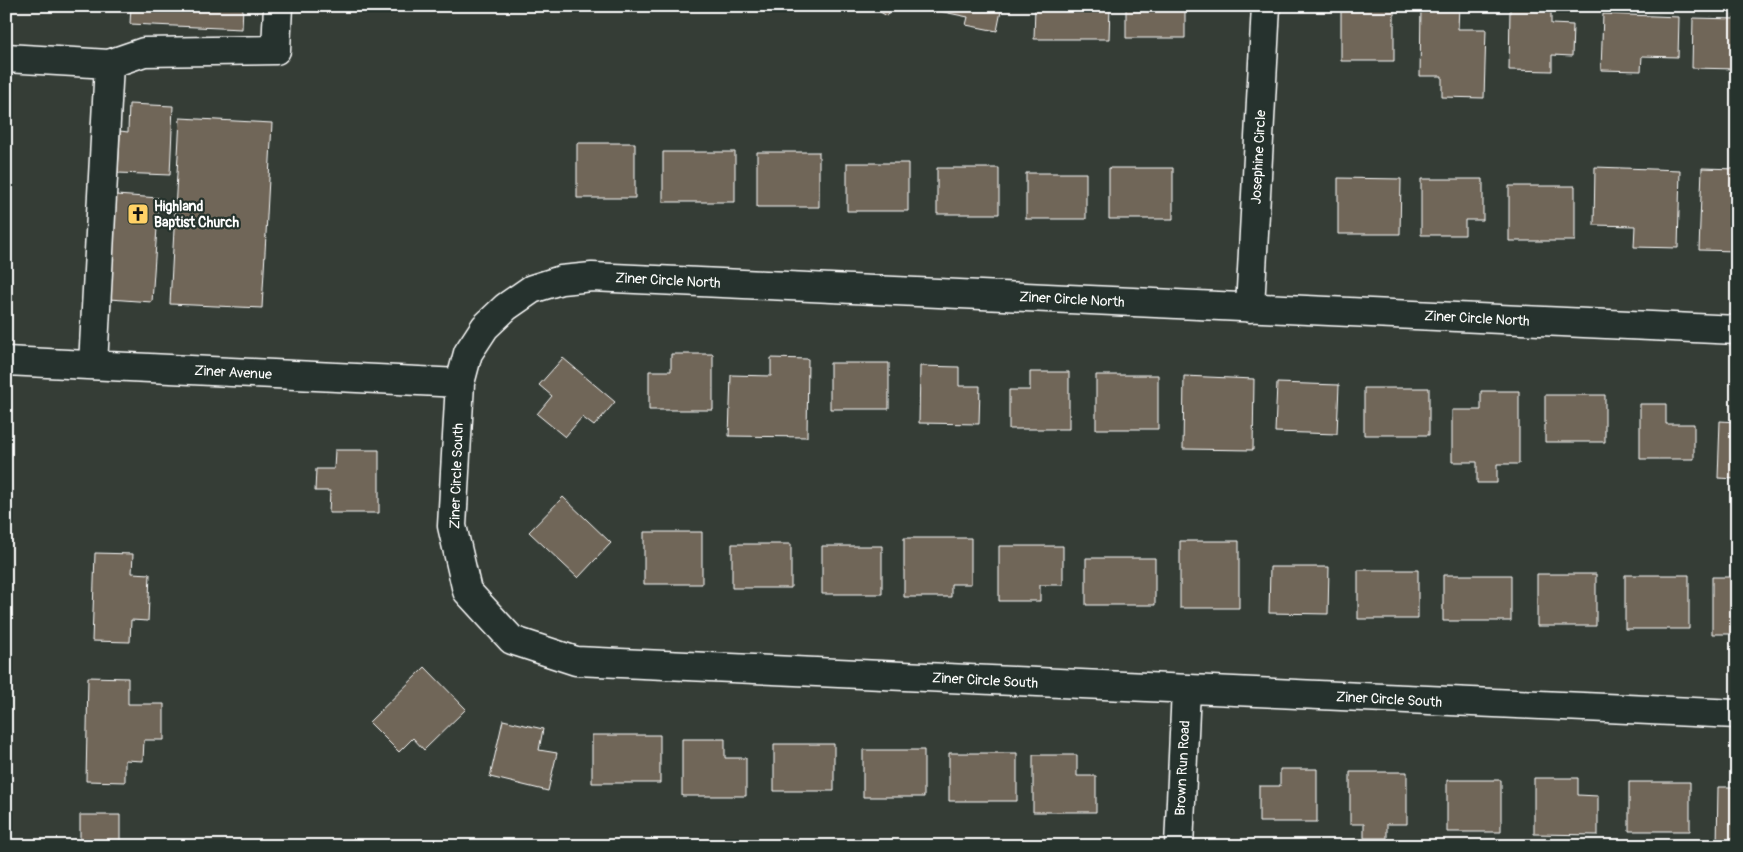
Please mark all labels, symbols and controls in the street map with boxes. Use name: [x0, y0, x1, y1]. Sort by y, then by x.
street label: Josephine Circle: [1248, 109, 1269, 205]
place label: Highland Baptist Church: [154, 198, 239, 231]
church icon: Highland Baptist Church: [126, 202, 150, 226]
street label: Ziner Circle North: [615, 269, 721, 292]
street label: Ziner Circle North: [1019, 288, 1125, 311]
street label: Ziner Circle North: [1424, 307, 1530, 330]
street label: Ziner Avenue: [194, 362, 272, 383]
street label: Ziner Circle South: [446, 423, 467, 529]
street label: Ziner Circle South: [931, 669, 1038, 692]
street label: Ziner Circle South: [1335, 688, 1442, 711]
street label: Brown Run Road: [1172, 720, 1193, 816]

